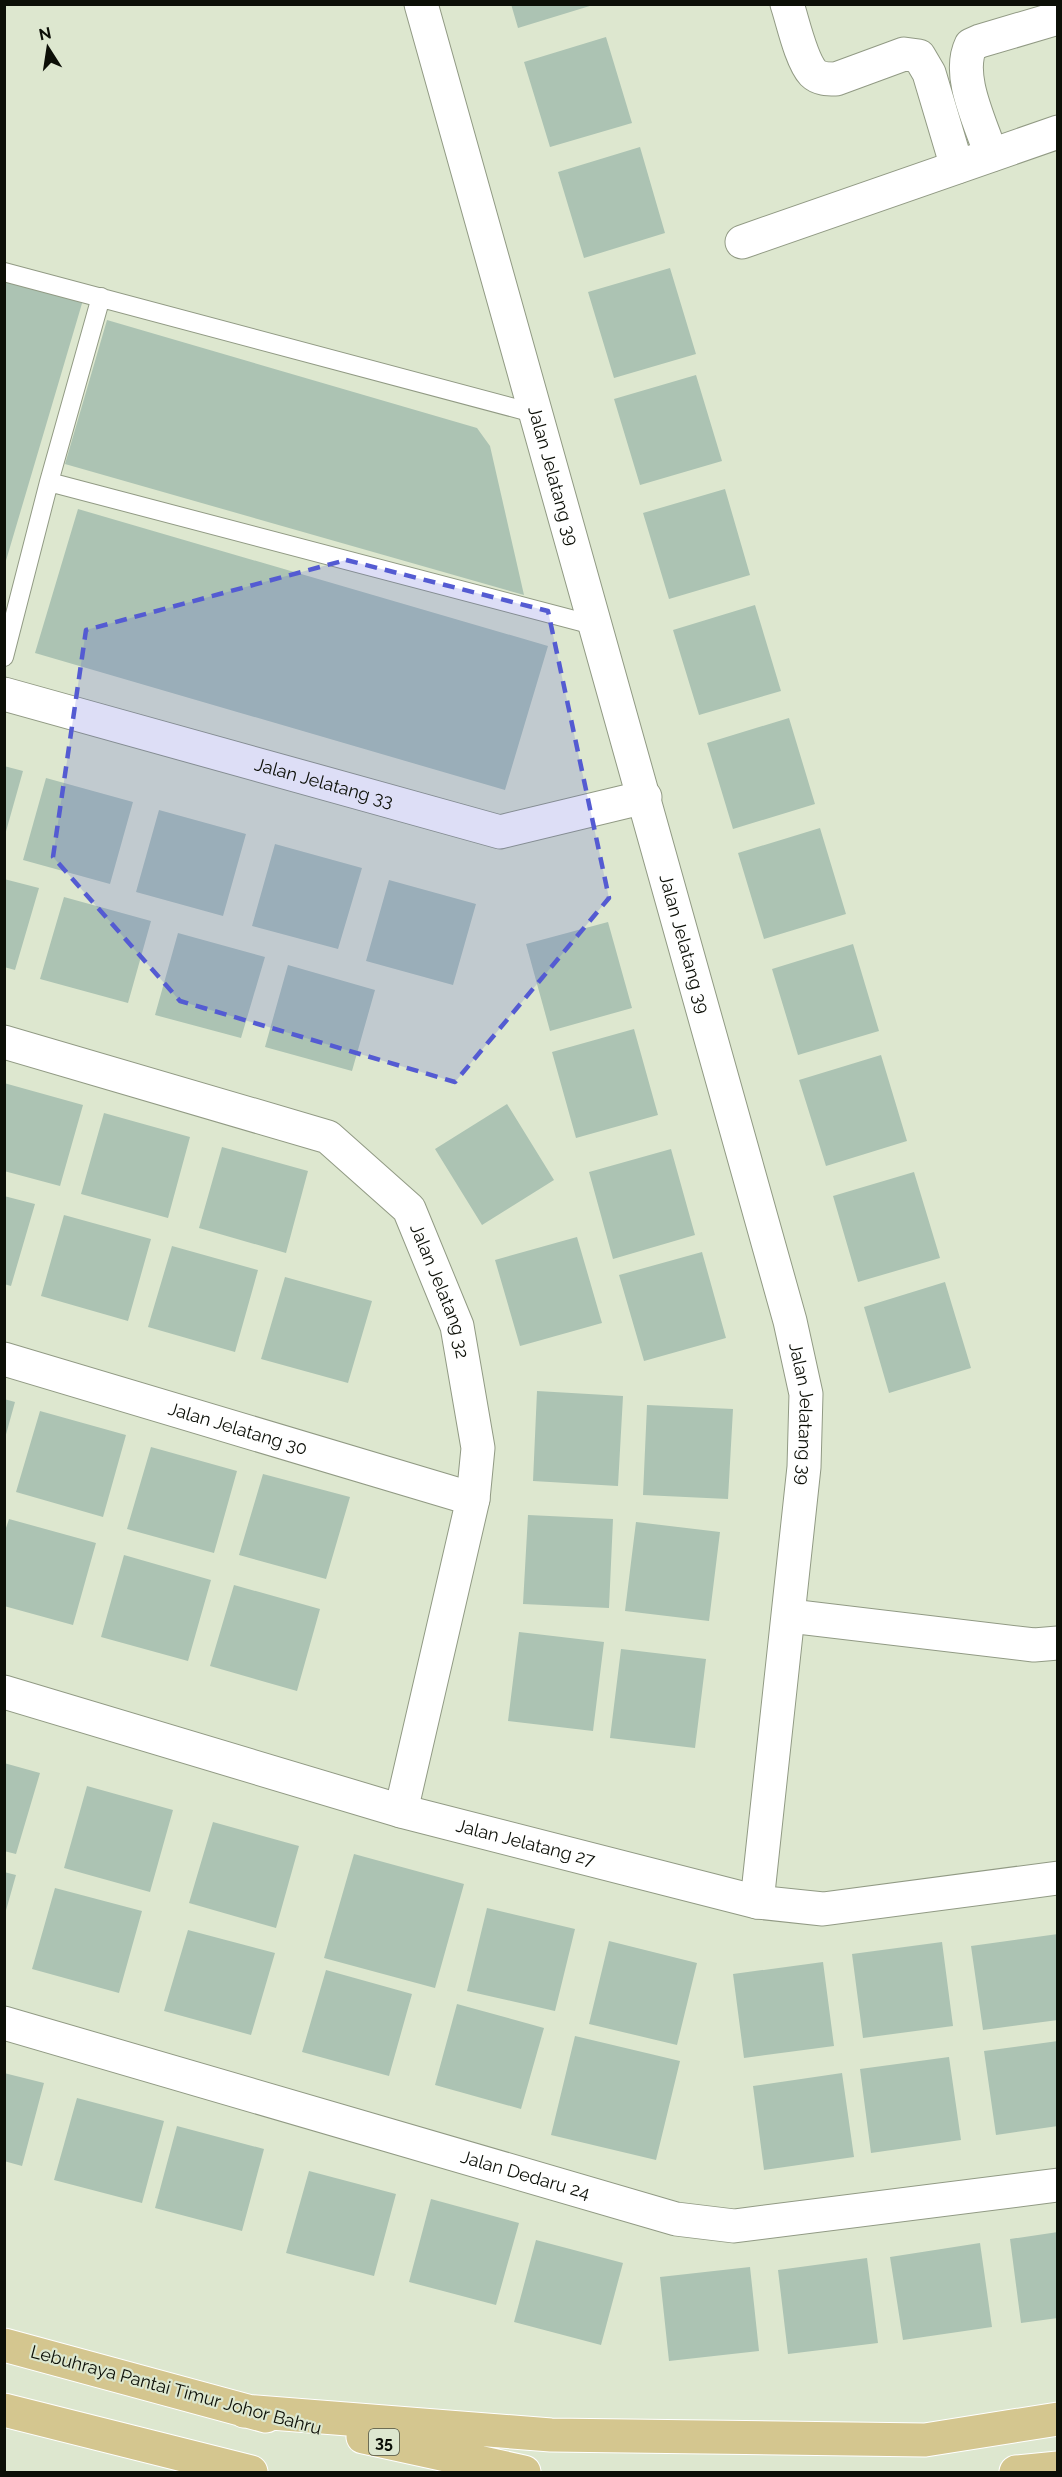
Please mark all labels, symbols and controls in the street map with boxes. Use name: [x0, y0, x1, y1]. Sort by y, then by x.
north arrow: [18, 18, 78, 78]
text: N: [37, 23, 53, 44]
street label: Jalan Jelatang 39: [524, 404, 583, 548]
street label: Jalan Jelatang 33: [252, 753, 396, 812]
street label: Jalan Jelatang 39: [655, 872, 714, 1016]
street label: Jalan Jelatang 32: [406, 1220, 473, 1360]
street label: Jalan Jelatang 39: [785, 1341, 818, 1486]
street label: Jalan Jelatang 30: [166, 1398, 310, 1459]
street label: Jalan Jelatang 27: [454, 1815, 598, 1870]
street label: Jalan Dedaru 24: [458, 2146, 593, 2203]
street label: Lebuhraya Pantai Timur Johor Bahru: [28, 2341, 324, 2439]
road number: 35: [369, 2429, 399, 2455]

